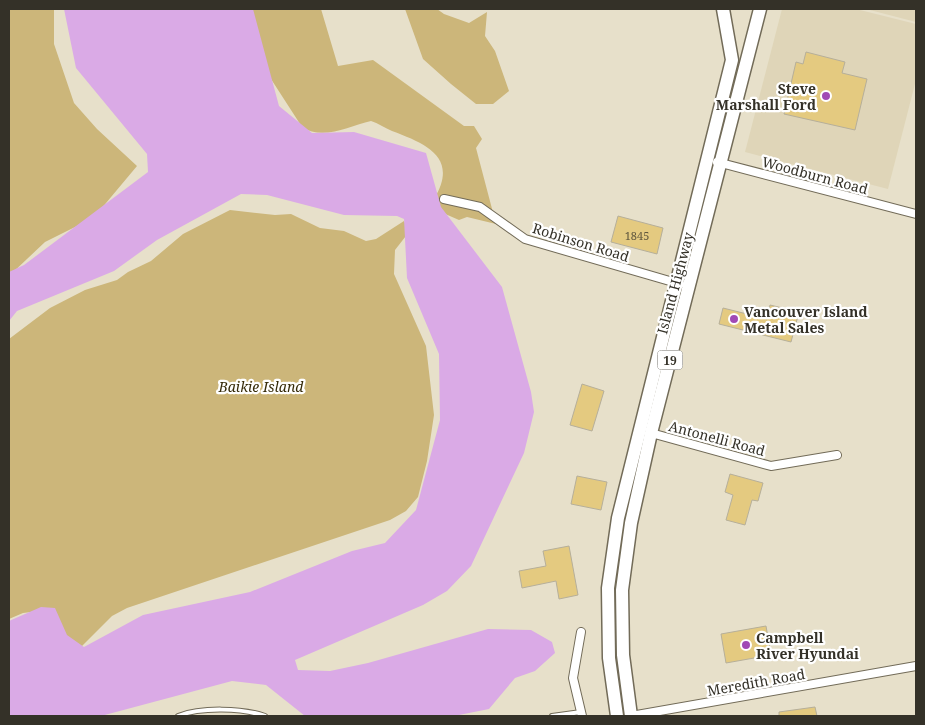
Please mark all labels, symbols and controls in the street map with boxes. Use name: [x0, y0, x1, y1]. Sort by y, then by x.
place label: Steve Marshall Ford: [716, 79, 816, 114]
marker: Steve Marshall Ford: [820, 90, 832, 102]
street label: Woodburn Road: [760, 152, 871, 198]
street label: Robinson Road: [530, 218, 632, 266]
house number: 1845: [625, 228, 649, 243]
street label: Island Highway: [652, 230, 698, 336]
place label: Vancouver Island Metal Sales: [744, 302, 868, 337]
marker: Vancouver Island Metal Sales: [728, 313, 740, 325]
road number: 19: [658, 350, 682, 370]
park label: Baikie Island: [218, 377, 304, 396]
street label: Antonelli Road: [667, 416, 768, 460]
place label: Campbell River Hyundai: [756, 628, 859, 663]
marker: Campbell River Hyundai: [740, 639, 752, 651]
street label: Meredith Road: [706, 664, 807, 700]

